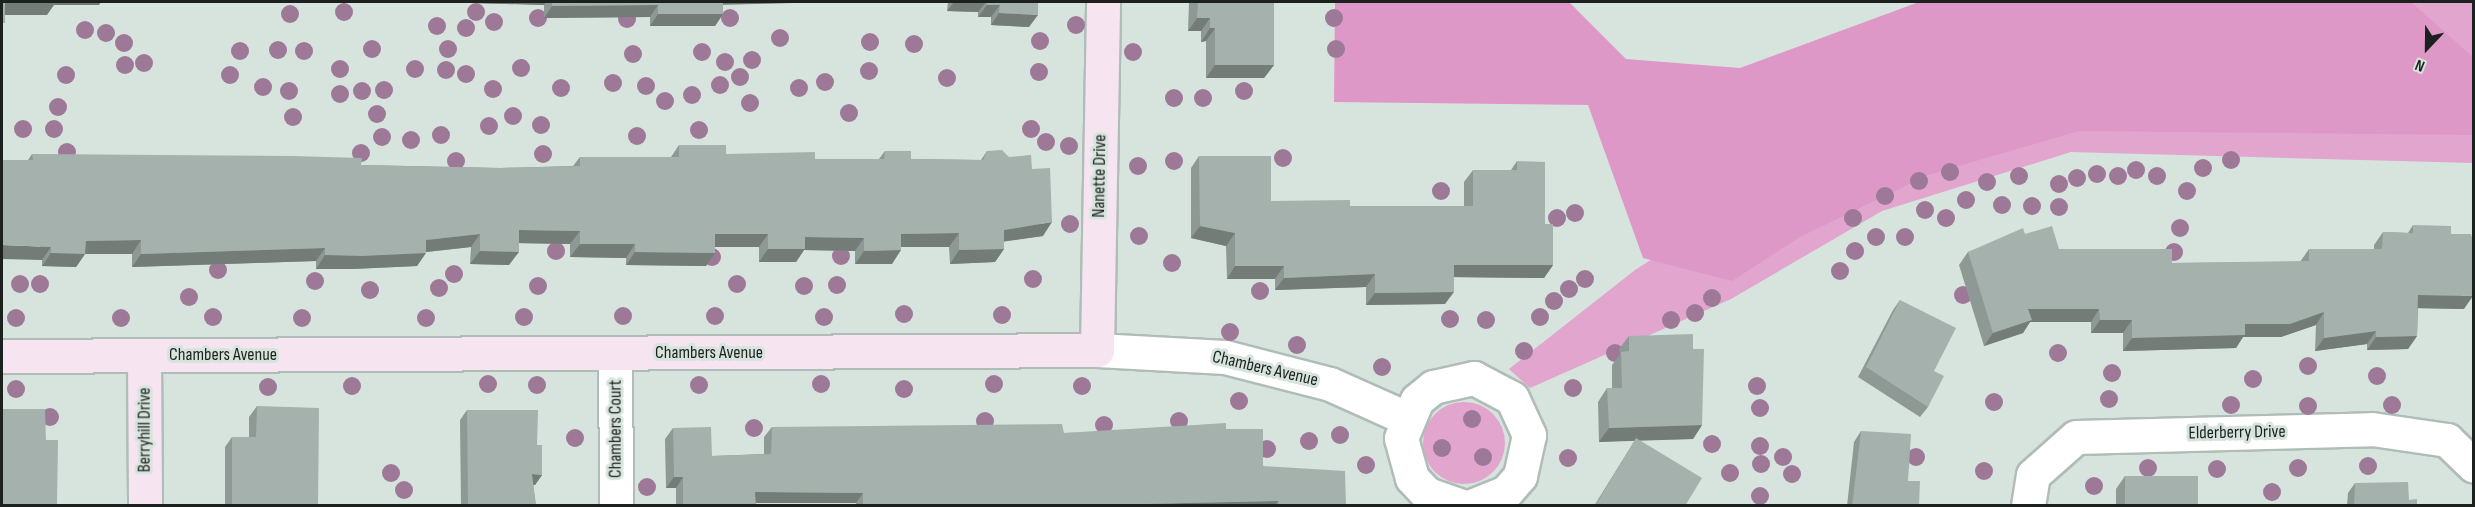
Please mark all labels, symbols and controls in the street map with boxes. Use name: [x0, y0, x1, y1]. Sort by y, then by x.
north arrow: [2397, 18, 2457, 78]
text: N: [2413, 55, 2428, 76]
street label: Nanette Drive: [1088, 134, 1112, 218]
street label: Chambers Avenue: [655, 342, 763, 364]
street label: Chambers Avenue: [169, 344, 277, 366]
street label: Chambers Avenue: [1210, 346, 1320, 392]
street label: Chambers Court: [605, 380, 627, 478]
street label: Berryhill Drive: [134, 388, 156, 472]
street label: Elderberry Drive: [2188, 421, 2286, 445]

